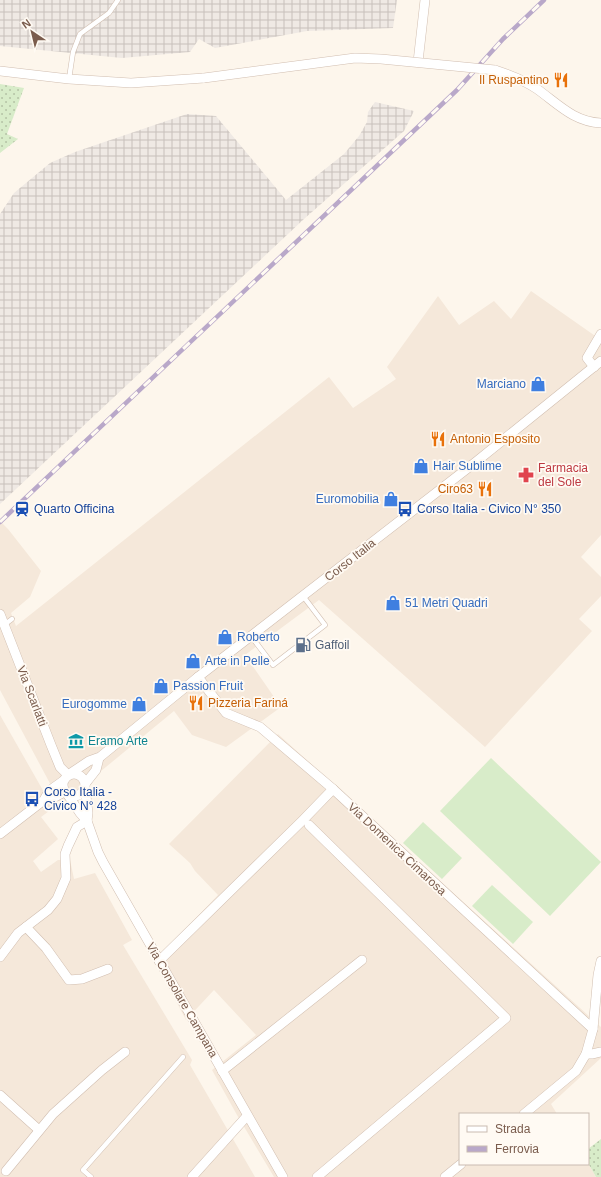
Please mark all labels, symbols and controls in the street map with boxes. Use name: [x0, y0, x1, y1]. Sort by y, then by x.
north arrow: [12, 12, 52, 52]
text: N: [20, 17, 33, 31]
restaurant icon: Il Ruspantino: [552, 71, 570, 89]
place label: Il Ruspantino: [479, 73, 549, 87]
shop icon: Marciano: [529, 375, 547, 393]
place label: Marciano: [477, 377, 526, 391]
restaurant icon: Antonio Esposito: [429, 430, 447, 448]
place label: Antonio Esposito: [450, 432, 540, 446]
shop icon: Hair Sublime: [412, 457, 430, 475]
place label: Hair Sublime: [433, 459, 502, 473]
place label: Farmacia del Sole: [538, 461, 588, 489]
pharmacy icon: Farmacia del Sole: [517, 466, 535, 484]
restaurant icon: Ciro63: [476, 480, 494, 498]
place label: Ciro63: [438, 482, 473, 496]
shop icon: Euromobilia: [382, 490, 400, 508]
place label: Euromobilia: [316, 492, 379, 506]
station icon: Quarto Officina: [13, 500, 31, 518]
bus stop icon: Corso Italia - Civico N° 350: [396, 500, 414, 518]
place label: Quarto Officina: [34, 502, 115, 516]
place label: Corso Italia - Civico N° 350: [417, 502, 562, 516]
street label: Corso Italia: [322, 536, 378, 584]
shop icon: 51 Metri Quadri: [384, 594, 402, 612]
place label: 51 Metri Quadri: [405, 596, 488, 610]
shop icon: Roberto: [216, 628, 234, 646]
place label: Roberto: [237, 630, 280, 644]
fuel station icon: Gaffoil: [294, 636, 312, 654]
place label: Gaffoil: [315, 638, 349, 652]
shop icon: Arte in Pelle: [184, 652, 202, 670]
place label: Arte in Pelle: [205, 654, 270, 668]
street label: Via Scarlatti: [14, 664, 50, 728]
shop icon: Passion Fruit: [152, 677, 170, 695]
place label: Passion Fruit: [173, 679, 244, 693]
restaurant icon: Pizzeria Fariná: [187, 694, 205, 712]
shop icon: Eurogomme: [130, 695, 148, 713]
place label: Pizzeria Fariná: [208, 696, 288, 710]
place label: Eurogomme: [62, 697, 127, 711]
museum icon: Eramo Arte: [67, 732, 85, 750]
place label: Eramo Arte: [88, 734, 148, 748]
place label: Corso Italia - Civico N° 428: [44, 785, 117, 813]
bus stop icon: Corso Italia - Civico N° 428: [23, 790, 41, 808]
street label: Via Domenica Cimarosa: [345, 800, 449, 898]
street label: Via Consolare Campana: [143, 940, 221, 1060]
legend: [459, 1113, 589, 1165]
text: Strada: [495, 1122, 531, 1136]
text: Ferrovia: [495, 1142, 539, 1156]

